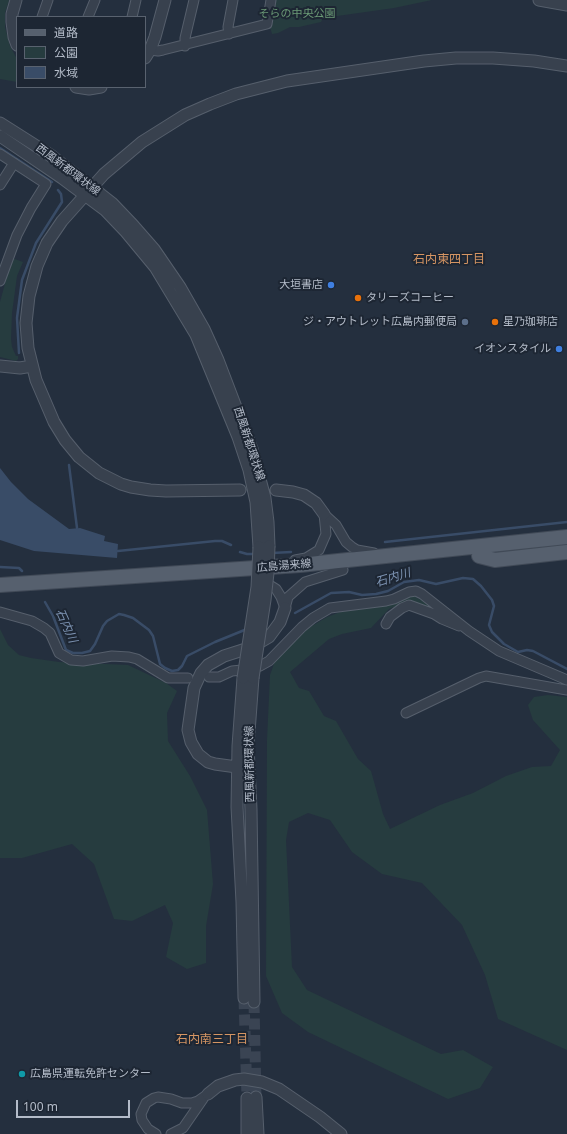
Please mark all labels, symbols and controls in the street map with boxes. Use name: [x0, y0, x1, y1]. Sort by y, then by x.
park label: そらの中央公園: [259, 7, 335, 21]
legend: [16, 16, 146, 88]
text: 道路: [54, 24, 78, 41]
text: 公園: [54, 44, 78, 61]
text: 水域: [54, 64, 78, 81]
street label: 西風新都環状線: [33, 142, 103, 198]
district label: 石内東四丁目: [413, 253, 485, 267]
place label: 大垣書店: [279, 278, 323, 292]
marker: 大垣書店: [326, 280, 336, 290]
place label: タリーズコーヒー: [366, 291, 454, 305]
marker: タリーズコーヒー: [353, 293, 363, 303]
place label: ジ・アウトレット広島内郵便局: [303, 315, 457, 329]
place label: 星乃珈琲店: [503, 315, 558, 329]
marker: ジ・アウトレット広島内郵便局: [460, 317, 470, 327]
marker: 星乃珈琲店: [490, 317, 500, 327]
place label: イオンスタイル: [474, 342, 551, 356]
marker: イオンスタイル: [554, 344, 564, 354]
street label: 西風新都環状線: [231, 405, 267, 483]
street label: 広島湯来線: [256, 557, 312, 575]
water label: 石内川: [374, 566, 412, 590]
water label: 石内川: [52, 607, 80, 645]
street label: 西風新都環状線: [243, 725, 257, 803]
district label: 石内南三丁目: [176, 1033, 248, 1047]
place label: 広島県運転免許センター: [30, 1067, 151, 1081]
marker: 広島県運転免許センター: [17, 1069, 27, 1079]
scale bar: [18, 1092, 132, 1118]
text: 100 m: [23, 1098, 58, 1115]

